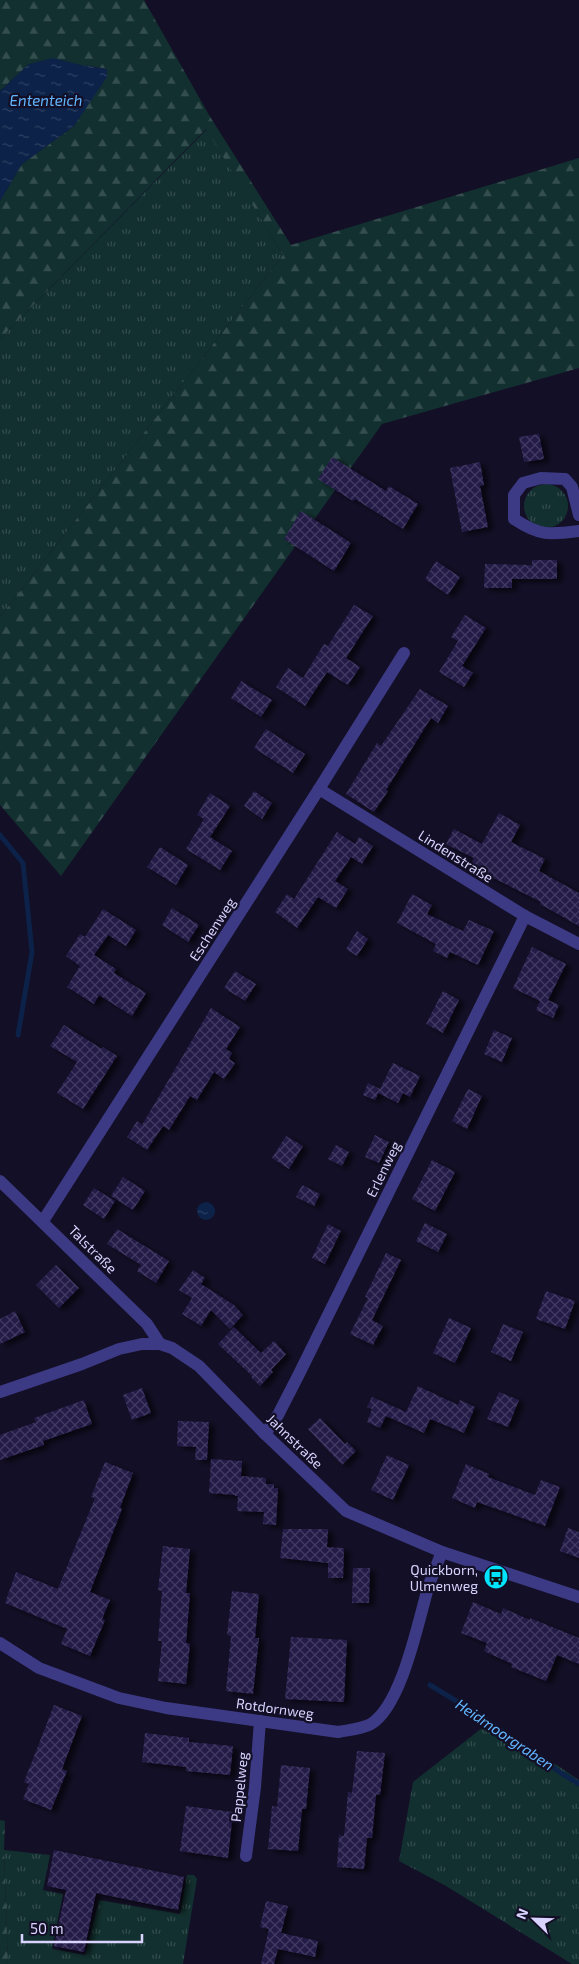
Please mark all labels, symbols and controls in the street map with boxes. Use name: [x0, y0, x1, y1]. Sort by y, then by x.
water label: Ententeich: [10, 91, 82, 109]
street label: Lindenstraße: [415, 826, 497, 886]
street label: Eschenweg: [185, 894, 239, 964]
street label: Erlenweg: [362, 1138, 404, 1200]
street label: Talstraße: [65, 1221, 121, 1277]
street label: Jahnstraße: [263, 1410, 327, 1472]
place label: Quickborn, Ulmenweg: [410, 1561, 478, 1594]
bus stop icon: Quickborn, Ulmenweg: [483, 1564, 509, 1590]
street label: Rotdornweg: [235, 1694, 315, 1722]
water label: Heidmoorgraben: [453, 1695, 557, 1773]
street label: Pappelweg: [227, 1751, 251, 1823]
north arrow: [509, 1894, 559, 1944]
text: N: [512, 1906, 531, 1922]
scale bar: [22, 1912, 142, 1944]
text: 50 m: [30, 1919, 64, 1937]

